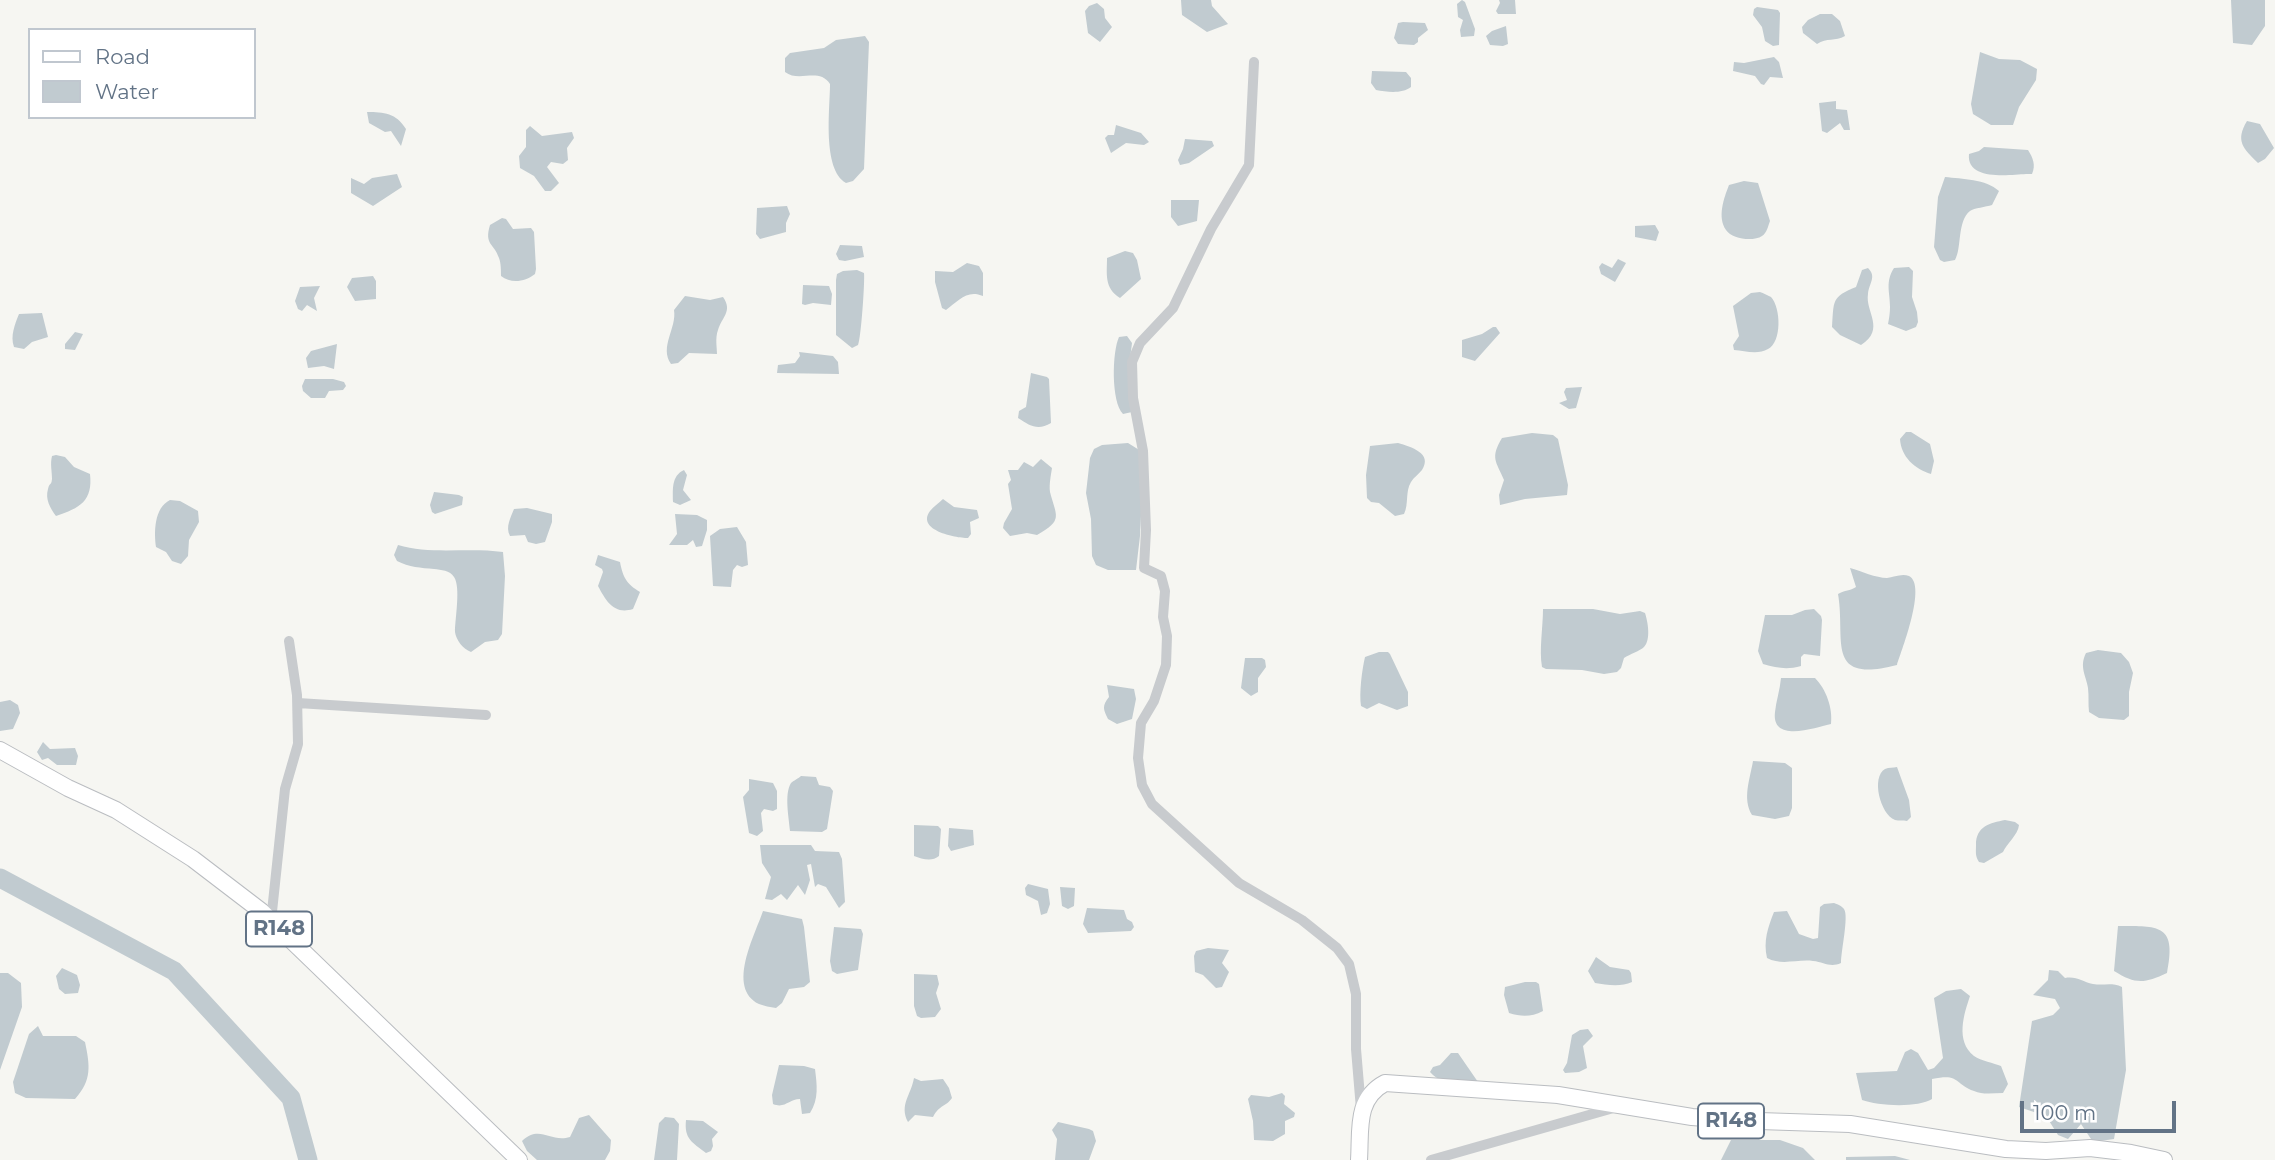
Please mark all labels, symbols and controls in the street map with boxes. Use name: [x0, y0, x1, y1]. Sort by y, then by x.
legend: [28, 28, 256, 119]
text: Road: [95, 44, 150, 69]
text: Water: [95, 79, 159, 104]
road number: R148: [246, 912, 312, 946]
scale bar: [2023, 1086, 2179, 1130]
text: 100 m: [2033, 1100, 2096, 1125]
road number: R148: [1698, 1104, 1764, 1138]

